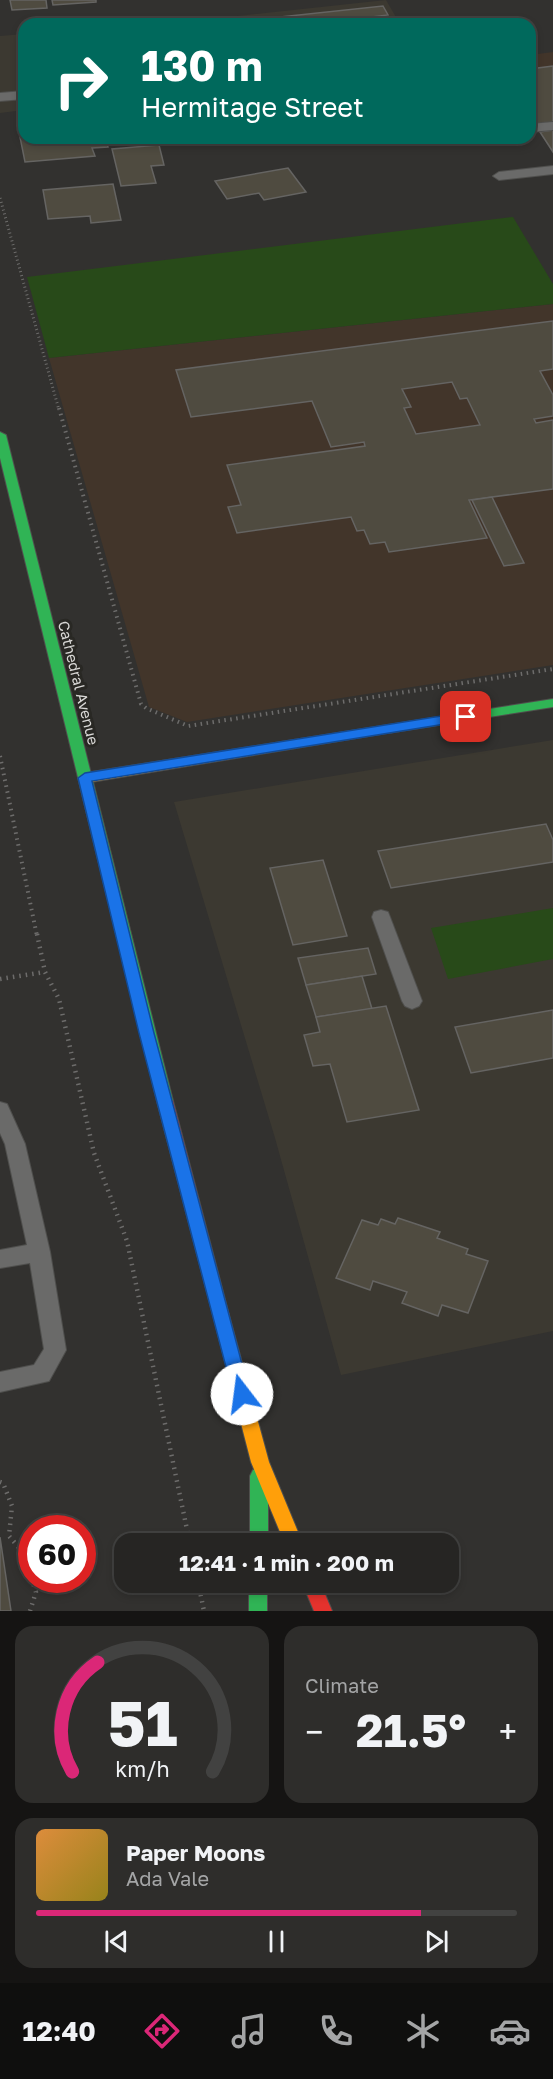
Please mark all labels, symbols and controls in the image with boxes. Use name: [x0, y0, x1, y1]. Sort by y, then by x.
text: 130 m: [141, 40, 263, 90]
icon: right: [42, 42, 120, 120]
text: Hermitage Street: [141, 91, 364, 123]
street label: Cathedral Avenue: [55, 619, 103, 747]
pin: [440, 691, 491, 742]
icon: arrive: [449, 700, 482, 733]
position arrow: [210, 1362, 274, 1426]
speed limit sign: 60: [18, 1515, 96, 1593]
text: 12:41 · 1 min · 200 m: [179, 1549, 394, 1576]
text: Climate: [305, 1673, 379, 1697]
text: 51: [107, 1685, 177, 1760]
text: 21.5°: [356, 1703, 466, 1757]
text: −: [305, 1712, 323, 1751]
text: +: [499, 1712, 517, 1751]
text: km/h: [115, 1756, 169, 1782]
text: Paper Moons: [126, 1839, 265, 1866]
text: Ada Vale: [126, 1866, 209, 1890]
icon: previous: [100, 1925, 133, 1958]
icon: pause: [260, 1925, 293, 1958]
icon: next: [420, 1925, 453, 1958]
icon: directions: [141, 2010, 183, 2052]
icon: music: [228, 2010, 270, 2052]
icon: phone: [315, 2010, 357, 2052]
icon: climate: [402, 2010, 444, 2052]
icon: car: [489, 2010, 531, 2052]
text: 12:40: [22, 2015, 96, 2047]

